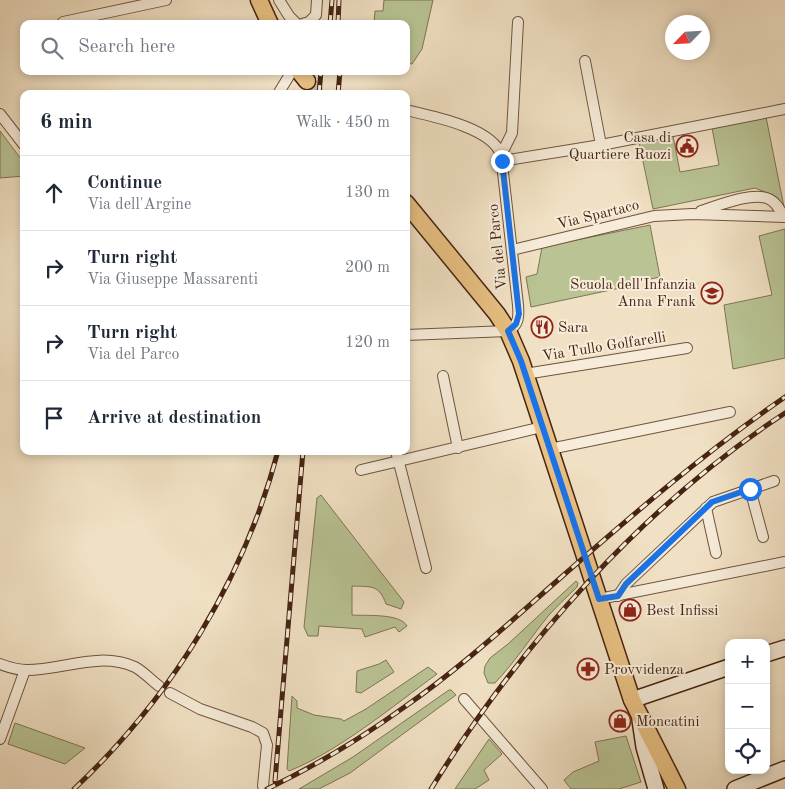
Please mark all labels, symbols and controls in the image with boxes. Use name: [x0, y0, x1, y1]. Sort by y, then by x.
north arrow: [665, 15, 710, 60]
search box: [20, 20, 410, 75]
icon: search: [38, 34, 66, 62]
text: Search here: [78, 38, 175, 57]
text: 6 min: [40, 112, 93, 133]
text: Walk · 450 m: [295, 115, 390, 131]
place label: Casa di Quartiere Ruozi: [569, 131, 671, 163]
public building icon: Casa di Quartiere Ruozi: [675, 134, 699, 158]
route end: [491, 150, 514, 173]
text: Continue: [87, 174, 162, 193]
icon: ahead: [40, 179, 68, 207]
text: 130 m: [345, 185, 390, 201]
text: Via dell'Argine: [87, 197, 191, 213]
street label: Via Spartaco: [556, 198, 641, 233]
street label: Via del Parco: [487, 203, 510, 291]
text: Turn right: [87, 249, 177, 268]
icon: right: [40, 254, 68, 282]
text: 200 m: [345, 260, 390, 276]
text: Via Giuseppe Massarenti: [87, 272, 258, 288]
place label: Scuola dell'Infanzia Anna Frank: [570, 278, 697, 310]
school or university icon: Scuola dell'Infanzia Anna Frank: [700, 281, 724, 305]
restaurant icon: Sara: [530, 315, 554, 339]
place label: Sara: [558, 321, 589, 336]
text: Turn right: [87, 324, 177, 343]
icon: right: [40, 329, 68, 357]
street label: Via Tullo Golfarelli: [541, 330, 667, 365]
text: 120 m: [345, 335, 390, 351]
text: Via del Parco: [87, 347, 179, 363]
icon: arrive: [40, 404, 68, 432]
text: Arrive at destination: [87, 409, 261, 428]
route start: [739, 478, 762, 501]
shop icon: Best Infissi: [618, 598, 642, 622]
place label: Best Infissi: [646, 604, 718, 619]
map controls: [725, 639, 770, 774]
button: +: [725, 639, 770, 684]
pharmacy icon: Provvidenza: [576, 657, 600, 681]
place label: Provvidenza: [604, 663, 685, 678]
button: −: [725, 684, 770, 729]
shop icon: Moncatini: [608, 709, 632, 733]
place label: Moncatini: [636, 715, 700, 730]
button: locate: [725, 729, 770, 774]

